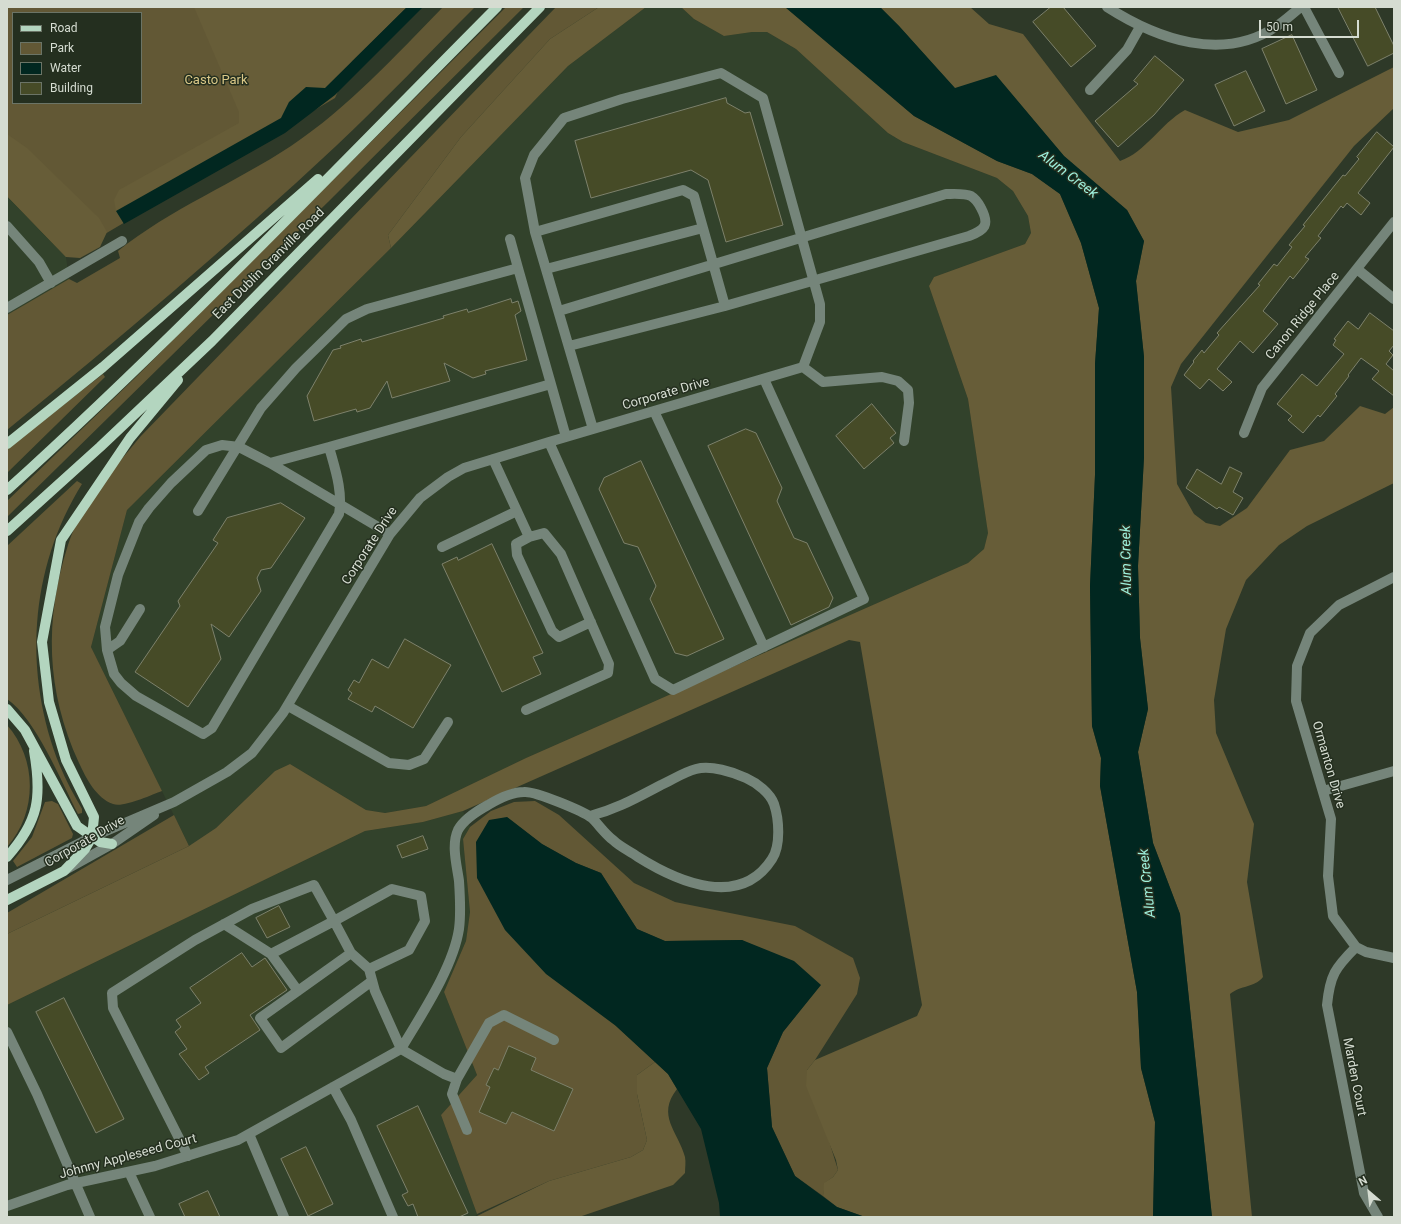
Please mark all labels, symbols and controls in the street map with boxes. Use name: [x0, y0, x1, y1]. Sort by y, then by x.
legend: [12, 12, 142, 104]
scale bar: [1261, 12, 1361, 38]
text: 50 m: [1266, 20, 1293, 34]
text: Road: [50, 21, 78, 35]
text: Park: [50, 41, 74, 55]
text: Water: [50, 61, 81, 75]
park label: Casto Park: [184, 73, 248, 89]
text: Building: [50, 81, 93, 95]
water label: Alum Creek: [1035, 147, 1101, 203]
street label: East Dublin Granville Road: [210, 205, 328, 323]
street label: Canon Ridge Place: [1263, 269, 1343, 363]
street label: Corporate Drive: [621, 374, 711, 414]
street label: Corporate Drive: [339, 504, 401, 588]
water label: Alum Creek: [1118, 525, 1136, 595]
street label: Ormanton Drive: [1308, 720, 1348, 810]
street label: Corporate Drive: [42, 813, 128, 871]
water label: Alum Creek: [1136, 848, 1160, 918]
street label: Marden Court: [1339, 1037, 1369, 1117]
street label: Johnny Appleseed Court: [58, 1131, 198, 1183]
north arrow: [1349, 1172, 1389, 1212]
text: N: [1357, 1173, 1370, 1189]

